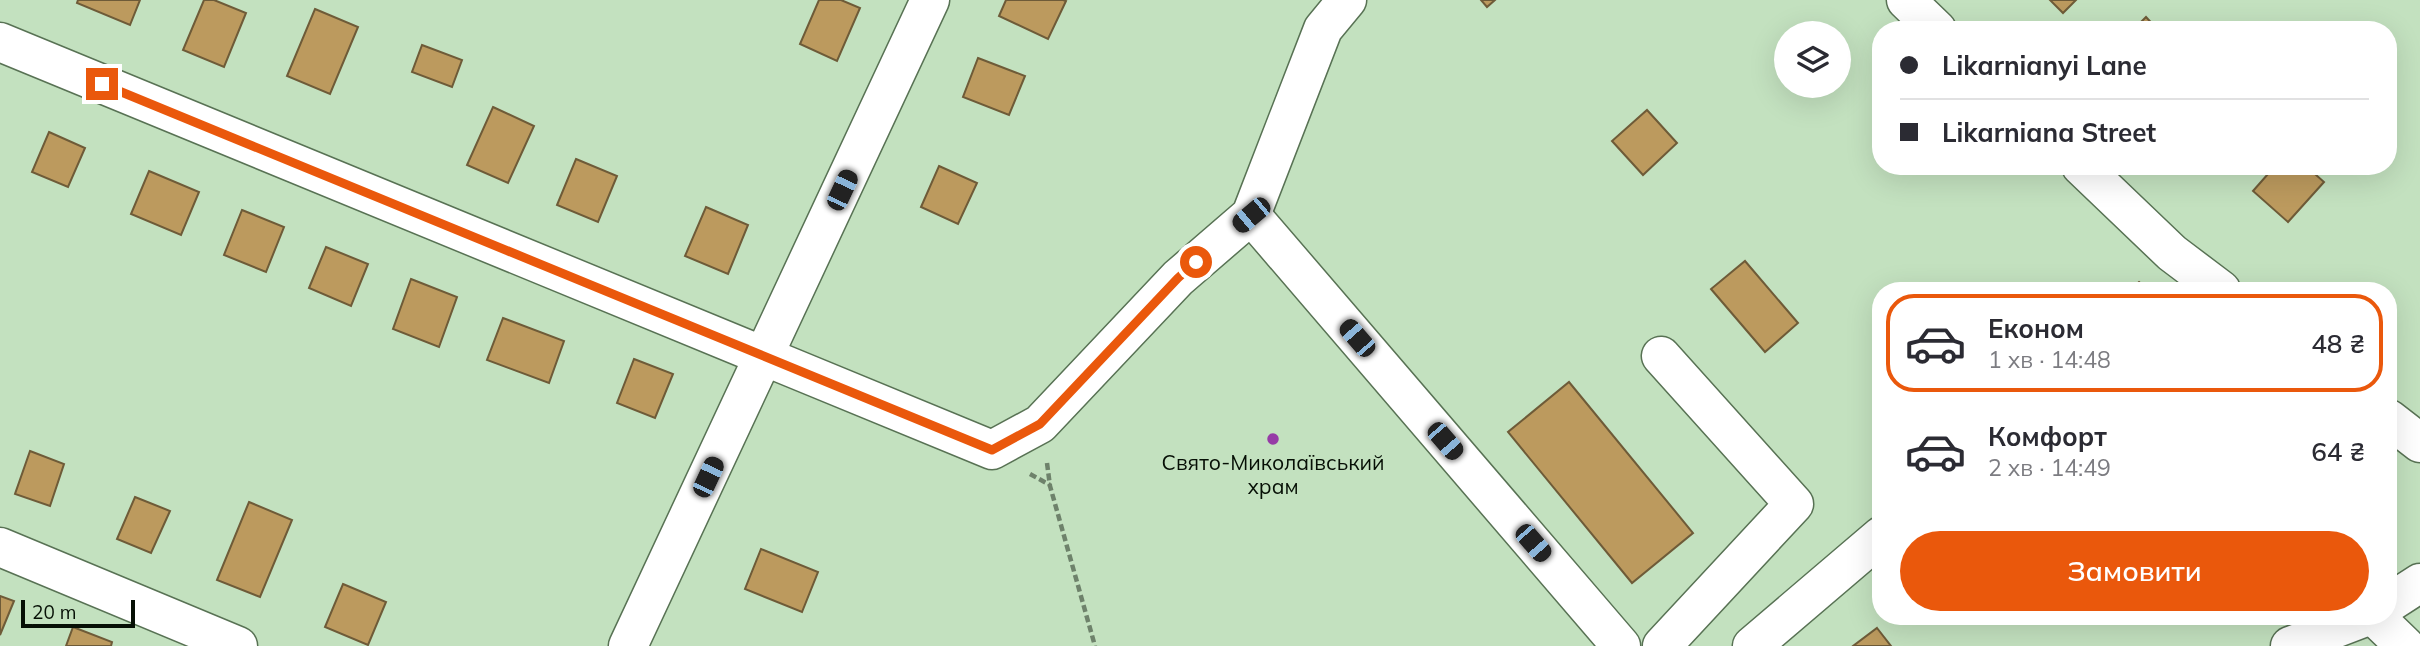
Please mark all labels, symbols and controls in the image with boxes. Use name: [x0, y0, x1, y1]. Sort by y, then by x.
map controls: [1774, 21, 1851, 98]
button: layers: [1774, 21, 1851, 98]
text: Likarnianyi Lane: [1942, 49, 2147, 82]
route end: [86, 68, 118, 100]
text: Likarniana Street: [1942, 116, 2156, 149]
car: [824, 167, 861, 213]
car: [1229, 193, 1274, 237]
route start: [1180, 246, 1212, 278]
icon: car: [1904, 312, 1967, 375]
text: Економ: [1988, 312, 2084, 345]
car: [1336, 315, 1379, 361]
text: 48 ₴: [2311, 327, 2365, 360]
text: 1 хв · 14:48: [1988, 345, 2111, 374]
car: [1424, 418, 1467, 464]
icon: car: [1904, 420, 1967, 483]
text: Комфорт: [1988, 420, 2107, 453]
marker: Свято-Миколаївський храм: [1265, 431, 1281, 447]
text: 64 ₴: [2311, 435, 2365, 468]
place label: Свято-Миколаївський храм: [1162, 449, 1384, 499]
text: 2 хв · 14:49: [1988, 453, 2111, 482]
car: [690, 454, 727, 500]
car: [1512, 520, 1555, 566]
button: Замовити: [1900, 531, 2369, 611]
scale bar: [21, 597, 135, 629]
text: 20 m: [32, 600, 76, 624]

